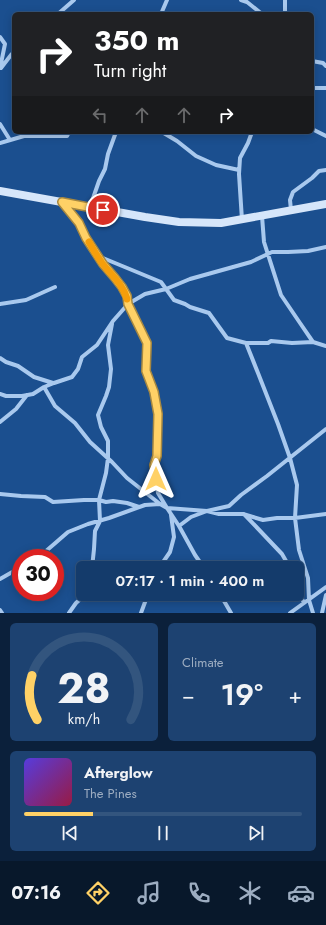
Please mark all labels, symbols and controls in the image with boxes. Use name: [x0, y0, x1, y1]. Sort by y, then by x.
text: 350 m: [94, 20, 179, 61]
icon: right: [28, 28, 80, 80]
text: Turn right: [94, 58, 166, 84]
icon: left: [89, 104, 111, 126]
icon: ahead: [131, 104, 153, 126]
icon: ahead: [173, 104, 195, 126]
icon: right: [215, 104, 237, 126]
pin: [86, 193, 120, 227]
icon: arrive: [92, 199, 114, 221]
position arrow: [135, 458, 177, 500]
speed limit sign: 30: [12, 549, 64, 601]
text: 07:17 · 1 min · 400 m: [116, 570, 264, 592]
text: Climate: [182, 653, 223, 672]
text: 28: [57, 658, 111, 719]
text: 19°: [220, 673, 263, 716]
text: −: [182, 679, 195, 711]
text: +: [288, 679, 302, 711]
text: km/h: [68, 709, 100, 729]
text: Afterglow: [84, 762, 153, 784]
text: The Pines: [84, 784, 137, 803]
icon: previous: [59, 822, 81, 844]
icon: pause: [152, 822, 174, 844]
icon: next: [245, 822, 267, 844]
icon: directions: [84, 879, 112, 907]
icon: music: [135, 879, 163, 907]
icon: phone: [185, 879, 213, 907]
icon: climate: [236, 879, 264, 907]
icon: car: [287, 879, 315, 907]
text: 07:16: [11, 880, 61, 906]

